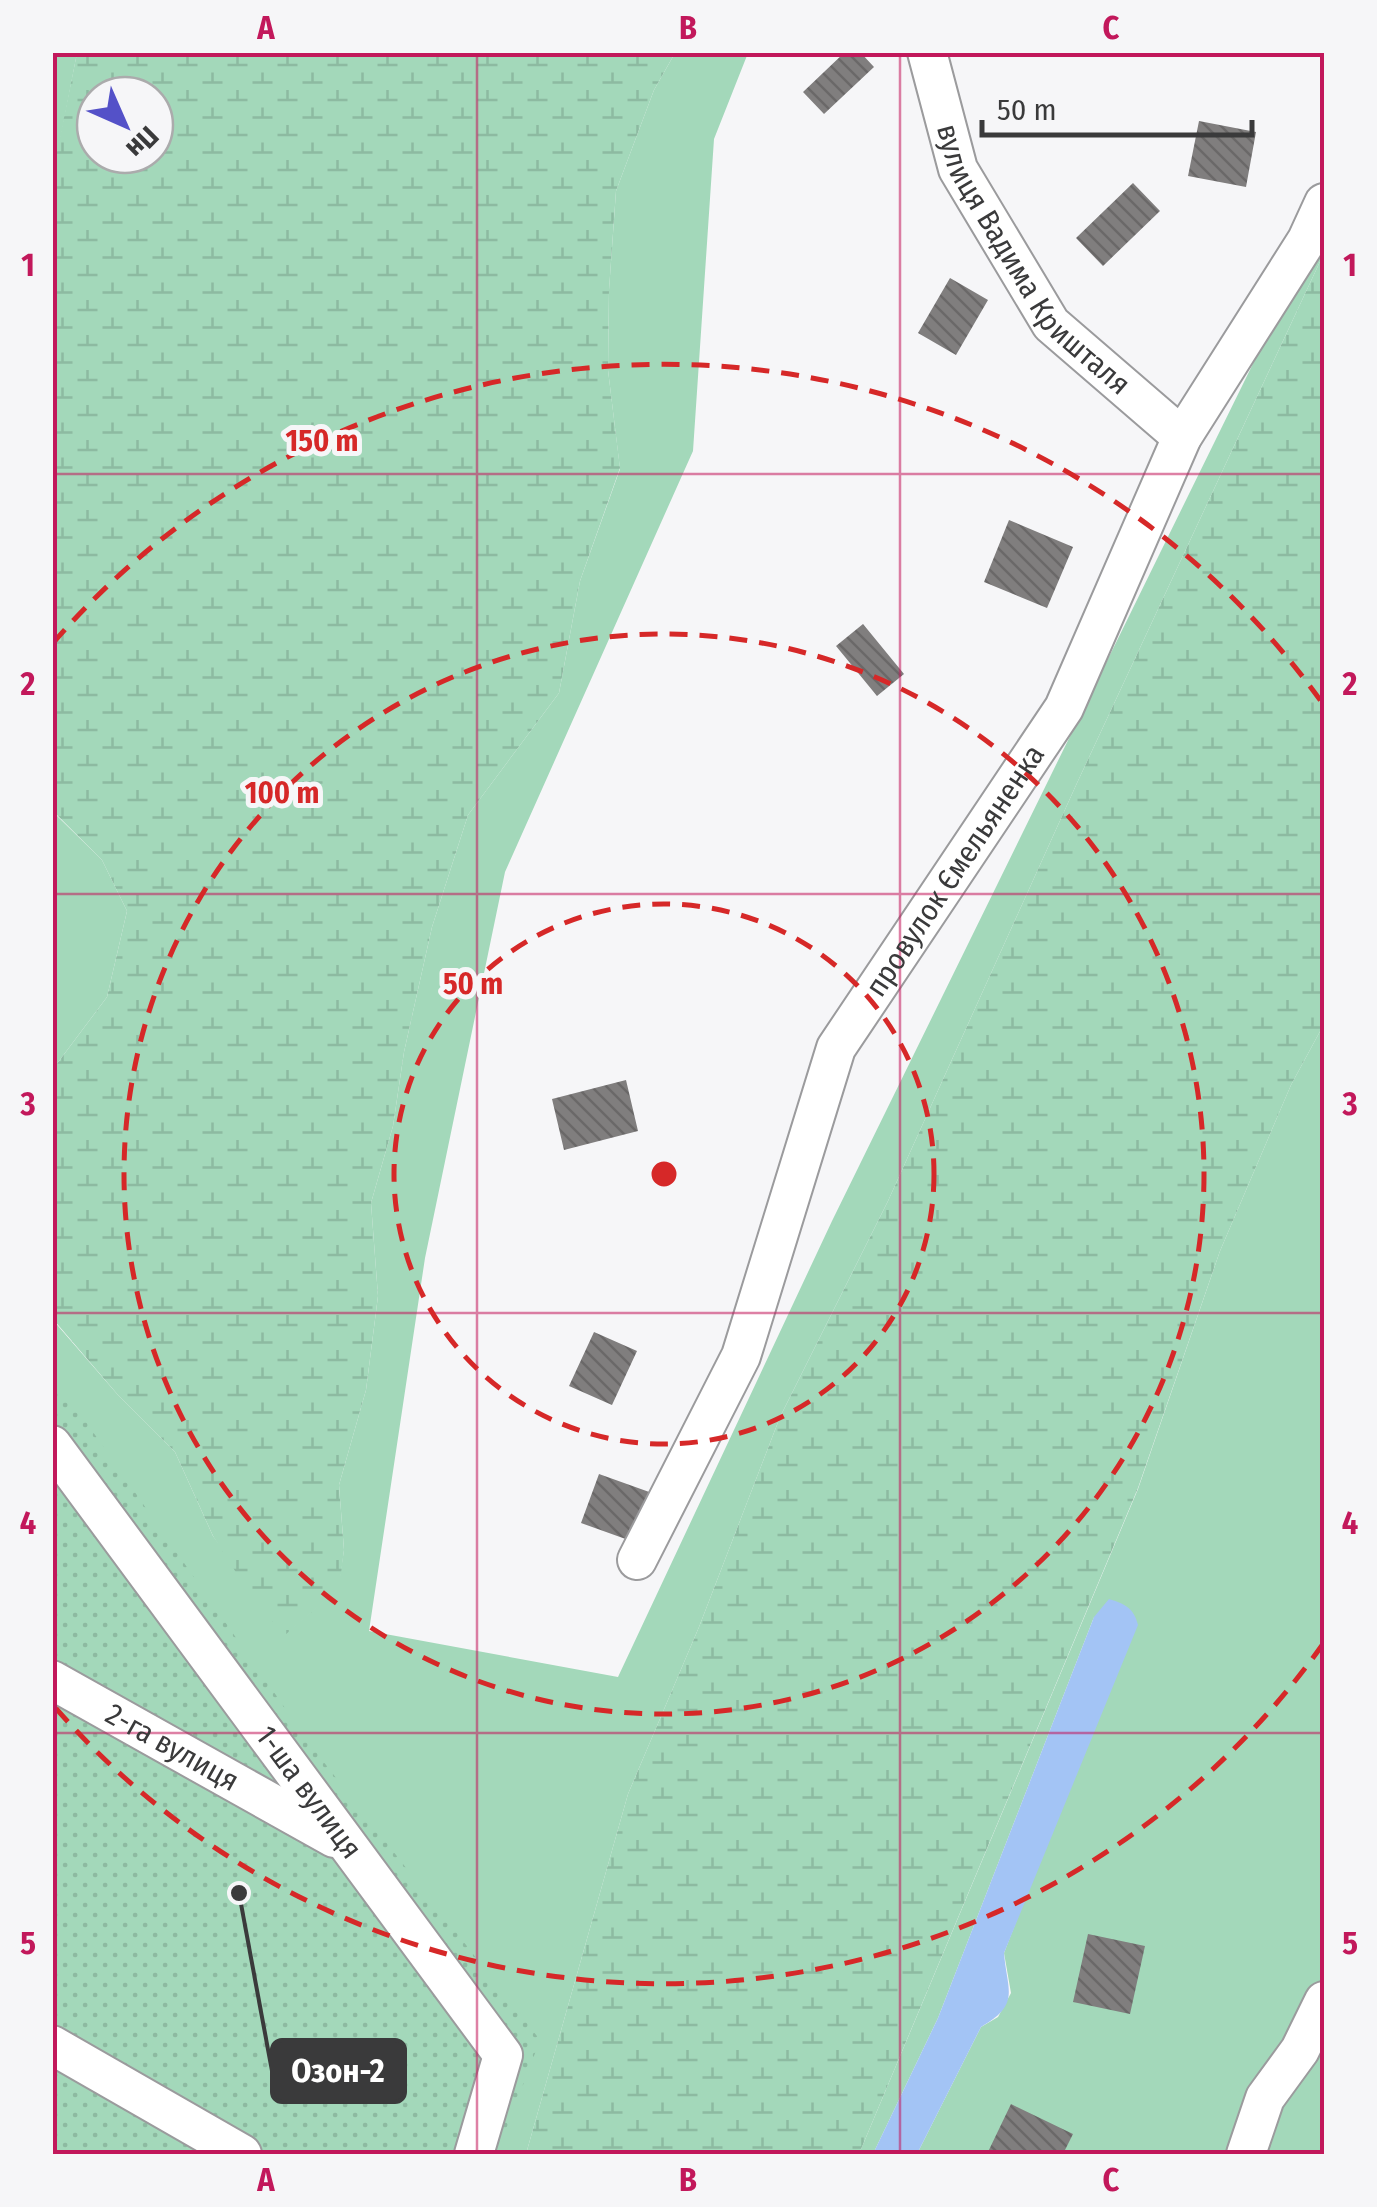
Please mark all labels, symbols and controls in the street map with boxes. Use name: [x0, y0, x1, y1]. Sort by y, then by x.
text: A: [256, 9, 275, 47]
text: B: [679, 9, 697, 47]
text: C: [1103, 9, 1120, 47]
north arrow: [75, 75, 175, 175]
scale bar: [982, 75, 1252, 137]
text: 50 m: [997, 92, 1057, 128]
text: Пн: [119, 119, 165, 165]
street label: вулиця Вадима Кришталя: [929, 120, 1138, 402]
text: 1: [21, 246, 35, 284]
text: 1: [1343, 246, 1357, 284]
text: 150 m: [286, 423, 358, 459]
text: 2: [20, 665, 36, 703]
text: 2: [1342, 665, 1358, 703]
street label: провулок Ємельяненка: [858, 738, 1052, 1003]
text: 100 m: [245, 775, 319, 811]
text: 50 m: [443, 966, 503, 1002]
text: 3: [19, 1085, 36, 1123]
text: 3: [1341, 1085, 1358, 1123]
centre of rings: [646, 1156, 682, 1192]
text: 4: [20, 1504, 36, 1542]
text: 4: [1342, 1504, 1358, 1542]
street label: 2-га вулиця: [100, 1696, 245, 1799]
street label: 1-ша вулиця: [248, 1719, 370, 1866]
text: 5: [20, 1924, 36, 1962]
text: 5: [1342, 1924, 1358, 1962]
callout: Озон-2: [272, 2040, 405, 2102]
text: Озон-2: [291, 2052, 385, 2090]
text: A: [256, 2161, 275, 2199]
text: B: [679, 2161, 697, 2199]
text: C: [1103, 2161, 1120, 2199]

